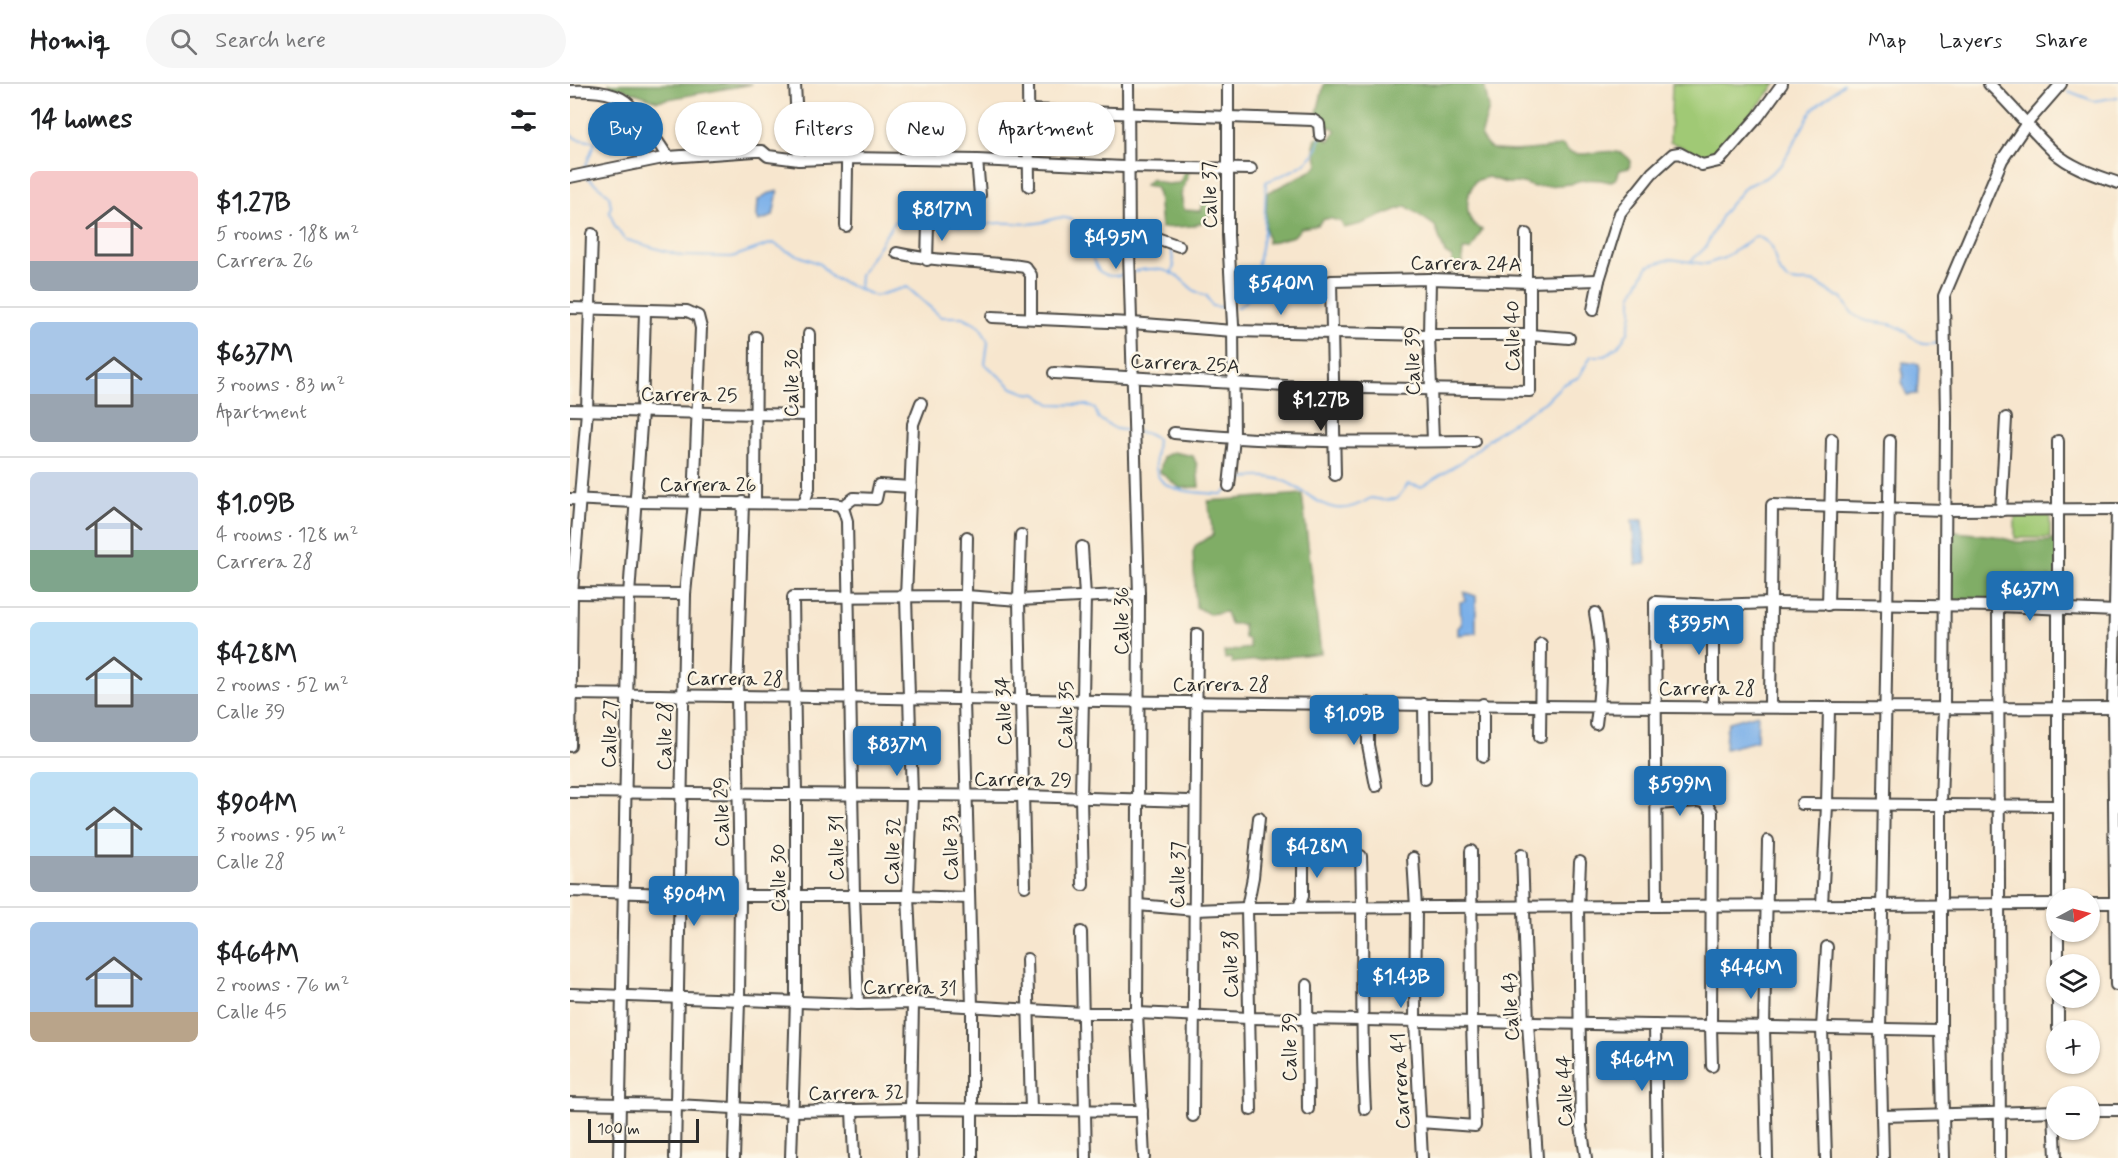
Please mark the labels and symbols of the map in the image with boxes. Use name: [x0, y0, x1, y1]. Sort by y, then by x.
street label: Calle 37: [1196, 161, 1225, 229]
pin: $817M: [900, 191, 984, 242]
pin: $495M: [1074, 219, 1158, 270]
street label: Carrera 24A: [1410, 250, 1522, 279]
pin: $540M: [1239, 265, 1323, 316]
street label: Calle 40: [1500, 300, 1527, 372]
street label: Calle 39: [1399, 326, 1428, 396]
street label: Calle 30: [778, 348, 807, 418]
street label: Carrera 25A: [1129, 348, 1241, 381]
street label: Carrera 25: [640, 381, 738, 410]
pin: $1.27B: [1272, 381, 1370, 432]
street label: Carrera 26: [659, 472, 757, 499]
pin: $637M: [1988, 571, 2072, 622]
street label: Calle 36: [1109, 587, 1136, 655]
pin: $395M: [1657, 605, 1741, 656]
street label: Carrera 28: [686, 665, 784, 694]
street label: Carrera 28: [1172, 672, 1270, 699]
street label: Calle 34: [990, 676, 1019, 746]
street label: Carrera 28: [1658, 676, 1756, 703]
street label: Calle 35: [1052, 681, 1081, 749]
pin: $1.09B: [1305, 695, 1403, 746]
street label: Calle 27: [596, 699, 625, 769]
street label: Calle 28: [651, 701, 680, 771]
pin: $837M: [855, 726, 939, 777]
street label: Carrera 29: [974, 766, 1072, 795]
pin: $599M: [1638, 766, 1722, 817]
street label: Calle 29: [708, 777, 737, 847]
street label: Calle 31: [824, 815, 851, 881]
street label: Calle 33: [937, 815, 966, 881]
street label: Calle 32: [879, 817, 908, 886]
pin: $428M: [1275, 828, 1359, 879]
street label: Calle 37: [1164, 841, 1193, 909]
street label: Calle 30: [766, 844, 793, 912]
pin: $904M: [652, 876, 736, 927]
north arrow: [2046, 888, 2100, 942]
street label: Calle 38: [1217, 930, 1246, 998]
pin: $446M: [1709, 949, 1793, 1000]
pin: $1.43B: [1352, 958, 1450, 1009]
street label: Calle 43: [1496, 972, 1527, 1042]
street label: Carrera 31: [863, 974, 957, 1003]
street label: Calle 39: [1277, 1012, 1304, 1082]
street label: Carrera 41: [1385, 1032, 1418, 1130]
pin: $464M: [1600, 1041, 1684, 1092]
street label: Calle 44: [1551, 1055, 1580, 1127]
street label: Carrera 32: [808, 1079, 904, 1108]
scale bar: [588, 1116, 699, 1144]

